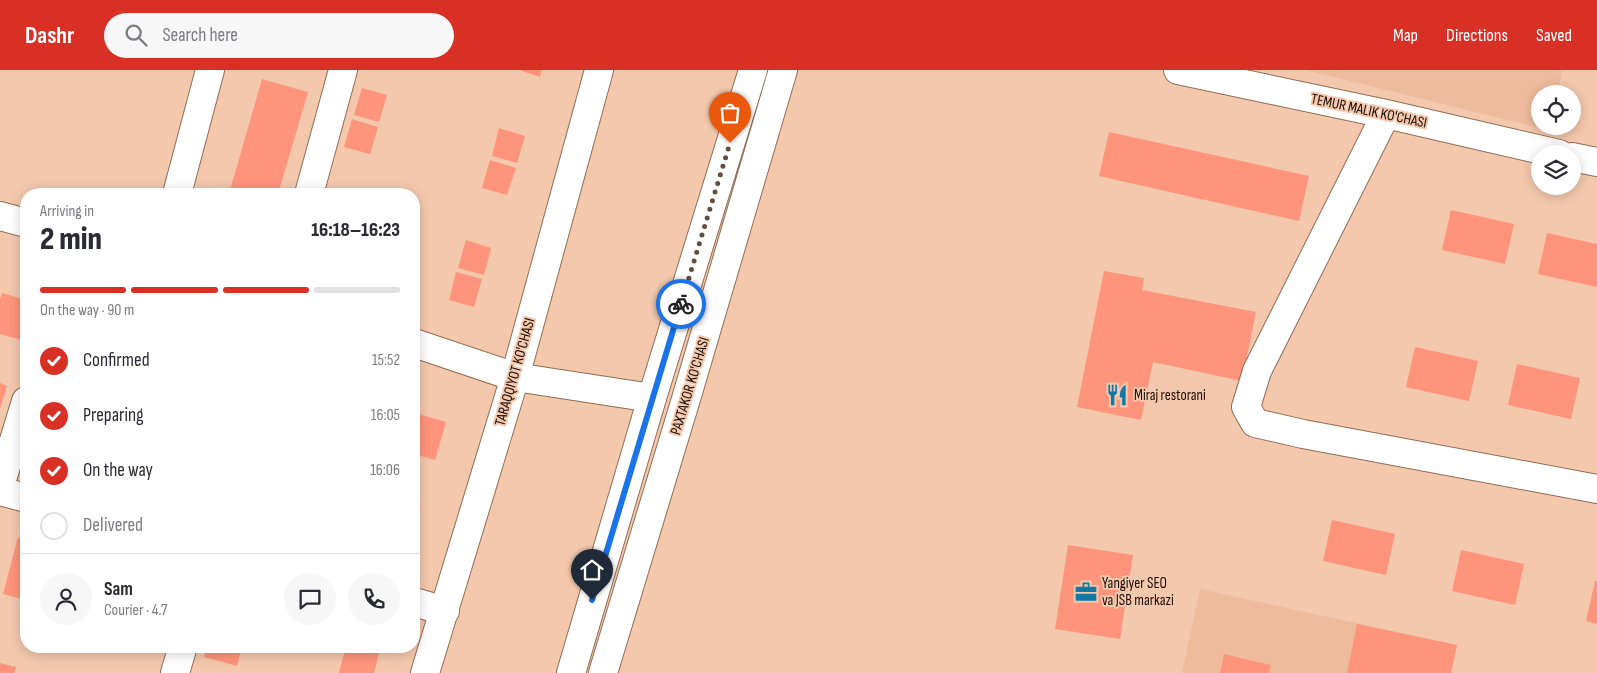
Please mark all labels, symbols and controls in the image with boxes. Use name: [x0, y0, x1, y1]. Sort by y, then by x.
search box: [104, 13, 454, 58]
text: Dashr: [25, 21, 74, 50]
icon: search: [122, 21, 150, 49]
text: Search here: [162, 24, 238, 47]
text: Map: [1393, 25, 1418, 46]
text: Directions: [1446, 25, 1508, 46]
text: Saved: [1536, 25, 1572, 46]
map controls: [1531, 85, 1581, 195]
button: locate: [1531, 85, 1581, 135]
street label: TEMUR MALIK KO'CHASI: [1309, 89, 1429, 133]
pin: [709, 92, 751, 143]
icon: bag: [716, 99, 744, 127]
button: layers: [1531, 145, 1581, 195]
text: Arriving in: [40, 202, 94, 221]
text: 16:18–16:23: [311, 219, 400, 242]
text: 2 min: [40, 220, 102, 259]
courier: [656, 279, 706, 329]
icon: bike: [667, 290, 695, 318]
text: On the way · 90 m: [40, 301, 134, 320]
street label: TARAQQIYOT KO'CHASI: [490, 316, 540, 428]
street label: PAXTAKOR KO'CHASI: [666, 335, 714, 437]
icon: check: [40, 347, 68, 375]
text: Confirmed: [83, 349, 150, 372]
text: 15:52: [372, 351, 400, 370]
restaurant icon: Miraj restorani: [1104, 382, 1130, 408]
place label: Miraj restorani: [1134, 386, 1206, 405]
icon: check: [40, 402, 68, 430]
text: Preparing: [83, 404, 144, 427]
text: 16:05: [371, 406, 400, 425]
icon: check: [40, 457, 68, 485]
text: On the way: [83, 459, 153, 482]
text: 16:06: [370, 461, 400, 480]
text: Delivered: [83, 514, 143, 537]
pin: [571, 549, 613, 600]
icon: home: [578, 556, 606, 584]
button: person: [40, 573, 92, 625]
button: chat: [284, 573, 336, 625]
button: phone: [348, 573, 400, 625]
place label: Yangiyer SEO va JSB markazi: [1102, 574, 1174, 610]
text: Sam: [104, 578, 133, 601]
office icon: Yangiyer SEO va JSB markazi: [1073, 579, 1099, 605]
text: Courier · 4.7: [104, 601, 167, 620]

